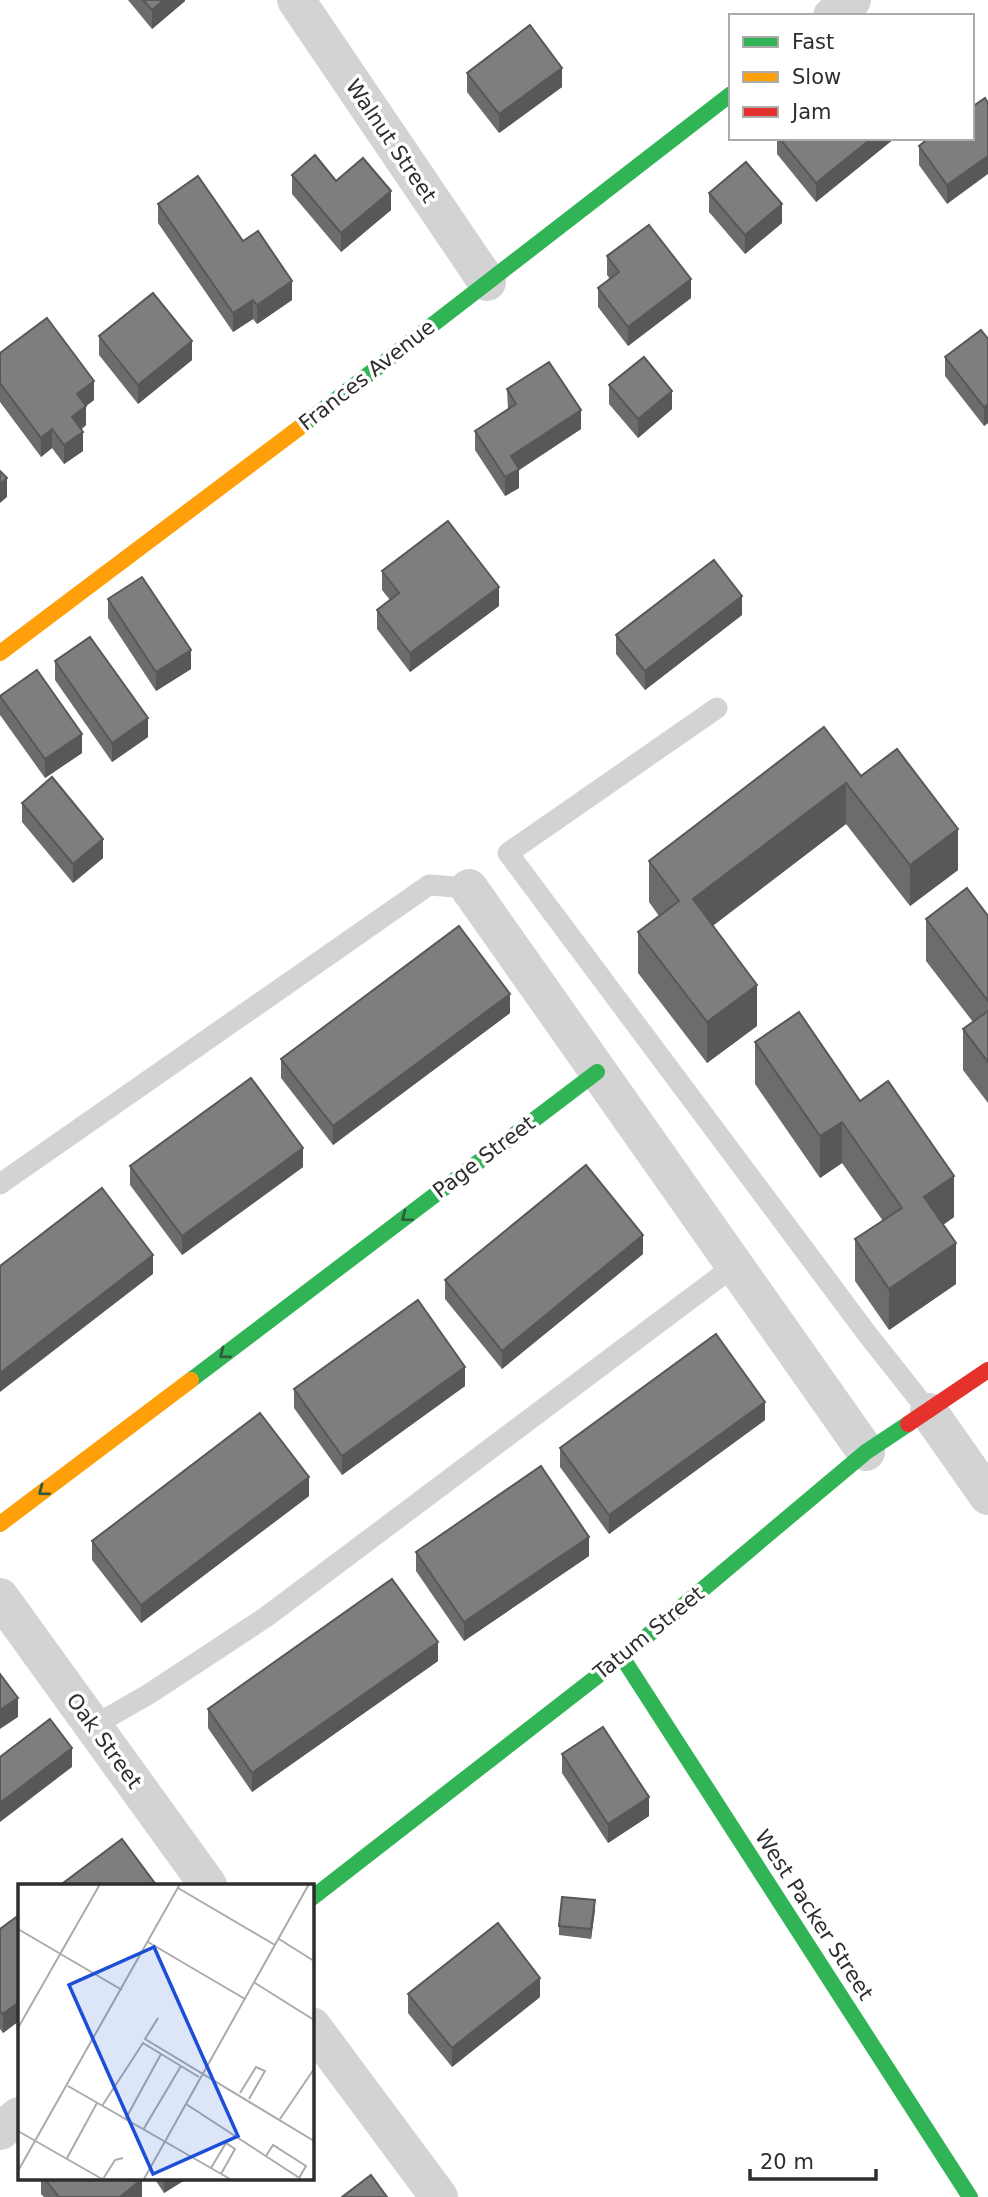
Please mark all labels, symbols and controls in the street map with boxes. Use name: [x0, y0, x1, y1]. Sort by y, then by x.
legend: [729, 14, 974, 140]
text: Fast: [792, 30, 834, 54]
text: Slow: [792, 65, 841, 89]
street label: Walnut Street: [341, 75, 441, 207]
text: Jam: [790, 100, 832, 124]
street label: Frances Avenue: [294, 315, 440, 435]
street label: Page Street: [428, 1111, 540, 1203]
one-way arrow: [401, 1208, 413, 1221]
one-way arrow: [219, 1346, 232, 1358]
one-way arrow: [38, 1483, 51, 1496]
street label: Tatum Street: [588, 1581, 709, 1685]
street label: Oak Street: [61, 1689, 147, 1793]
street label: West Packer Street: [750, 1825, 878, 2005]
inset map: [18, 1884, 313, 2180]
scale bar: [750, 2138, 876, 2182]
text: 20 m: [760, 2150, 814, 2174]

